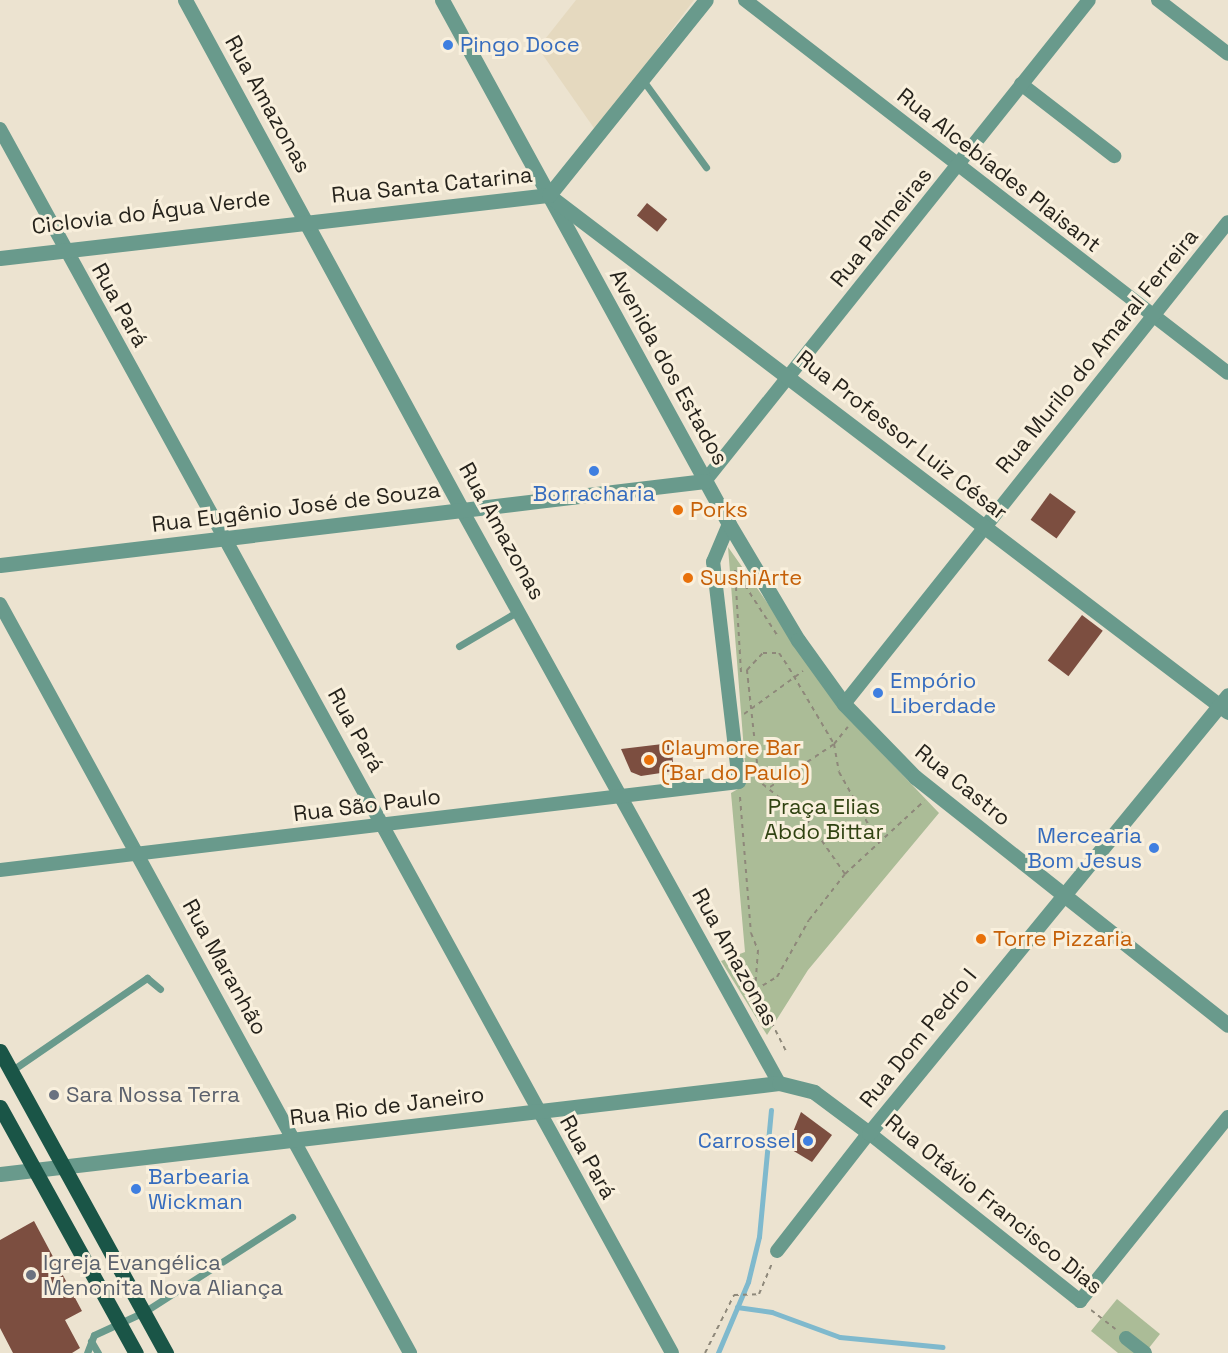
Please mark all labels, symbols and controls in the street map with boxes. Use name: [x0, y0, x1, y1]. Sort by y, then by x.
street label: Rua Amazonas: [219, 31, 317, 177]
place label: Pingo Doce: [460, 32, 580, 58]
marker: Pingo Doce: [441, 38, 455, 52]
street label: Rua Alcebíades Plaisant: [892, 82, 1106, 258]
street label: Rua Santa Catarina: [330, 161, 534, 209]
street label: Rua Palmeiras: [825, 162, 937, 292]
street label: Ciclovia do Água Verde: [30, 184, 272, 240]
street label: Rua Murilo do Amaral Ferreira: [990, 223, 1204, 479]
street label: Rua Pará: [86, 258, 154, 352]
street label: Avenida dos Estados: [604, 264, 734, 470]
street label: Rua Professor Luiz César: [791, 344, 1013, 526]
street label: Rua Amazonas: [453, 458, 551, 604]
marker: Borracharia: [587, 464, 601, 478]
street label: Rua Eugênio José de Souza: [150, 476, 442, 538]
place label: Borracharia: [533, 481, 655, 507]
place label: Porks: [690, 497, 748, 523]
marker: Porks: [671, 503, 685, 517]
place label: SushiArte: [700, 565, 802, 591]
marker: SushiArte: [681, 571, 695, 585]
place label: Empório Liberdade: [890, 667, 996, 718]
street label: Rua Pará: [322, 683, 390, 777]
marker: Empório Liberdade: [871, 686, 885, 700]
place label: Claymore Bar (Bar do Paulo): [661, 734, 810, 786]
street label: Rua Castro: [910, 738, 1016, 832]
marker: Claymore Bar (Bar do Paulo): [642, 753, 656, 767]
street label: Rua São Paulo: [292, 783, 442, 827]
park label: Praça Elias Abdo Bittar: [764, 793, 884, 844]
place label: Mercearia Bom Jesus: [1027, 822, 1142, 873]
marker: Mercearia Bom Jesus: [1147, 841, 1161, 855]
street label: Rua Amazonas: [686, 884, 784, 1030]
street label: Rua Maranhão: [177, 895, 273, 1039]
place label: Torre Pizzaria: [993, 926, 1133, 952]
marker: Torre Pizzaria: [974, 932, 988, 946]
street label: Rua Dom Pedro I: [854, 963, 982, 1113]
street label: Rua Rio de Janeiro: [288, 1081, 486, 1131]
place label: Sara Nossa Terra: [66, 1082, 241, 1108]
marker: Sara Nossa Terra: [47, 1088, 61, 1102]
street label: Rua Otávio Francisco Dias: [880, 1108, 1108, 1300]
street label: Rua Pará: [554, 1110, 622, 1204]
place label: Carrossel: [698, 1128, 796, 1154]
marker: Carrossel: [801, 1134, 815, 1148]
place label: Barbearia Wickman: [148, 1163, 250, 1214]
marker: Barbearia Wickman: [129, 1182, 143, 1196]
place label: Igreja Evangélica Menonita Nova Aliança: [43, 1249, 284, 1300]
marker: Igreja Evangélica Menonita Nova Aliança: [24, 1268, 38, 1282]

